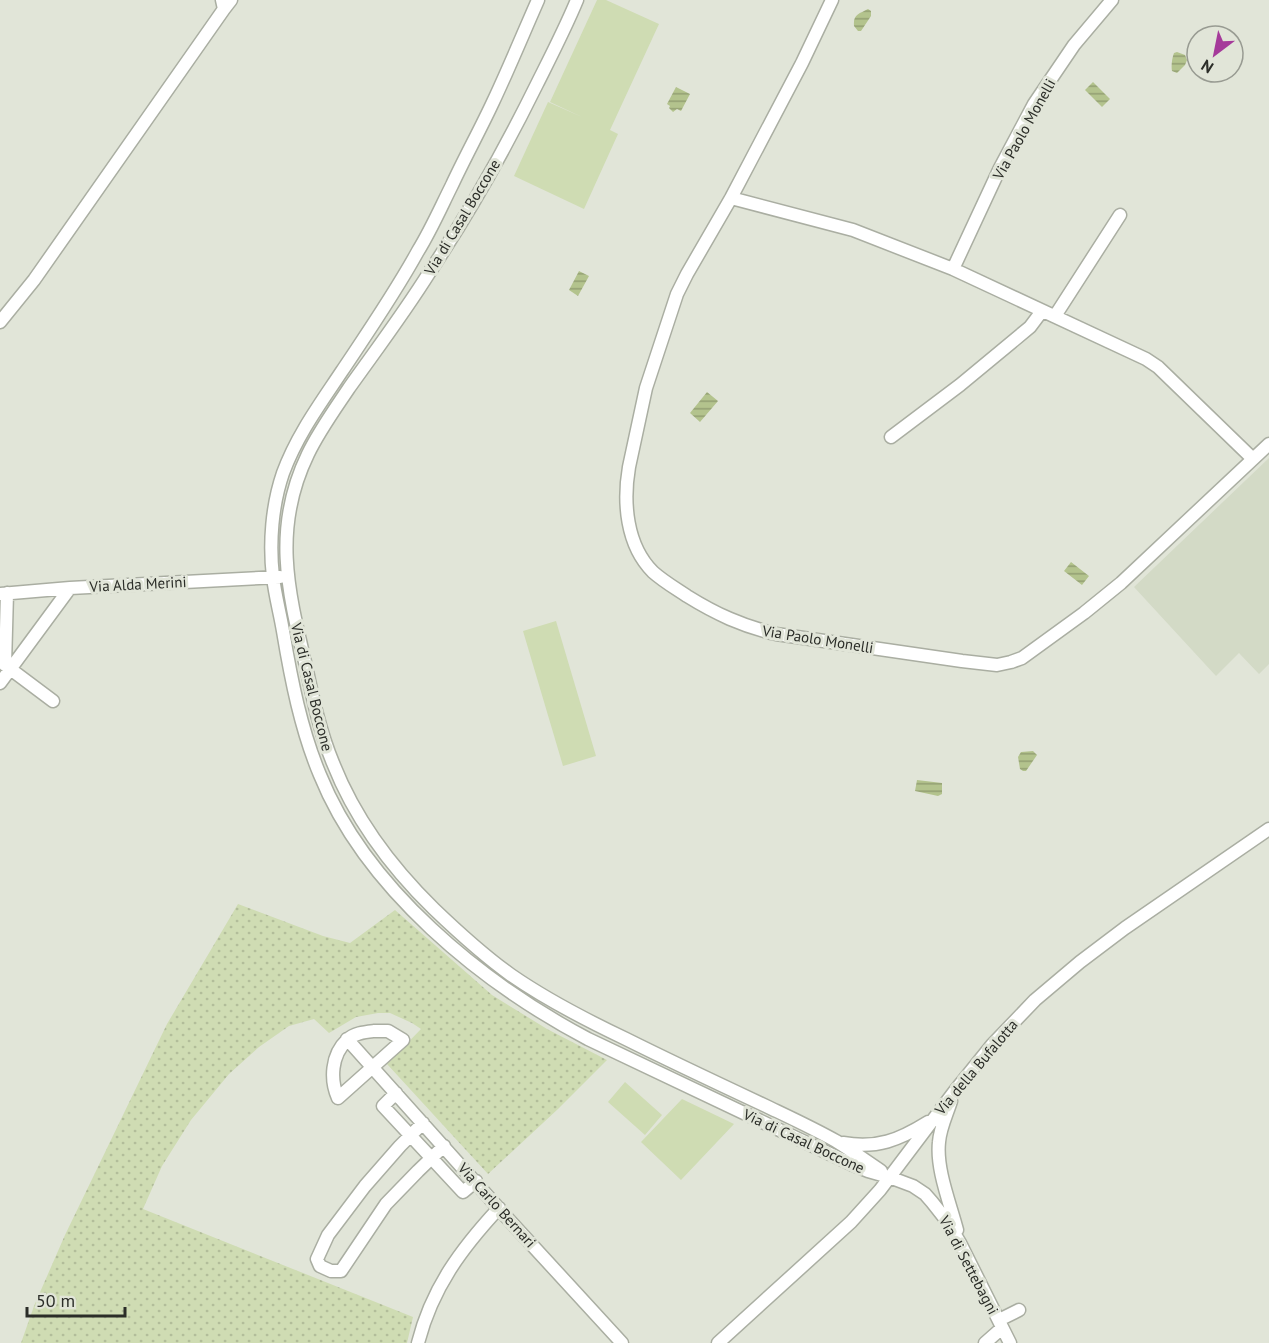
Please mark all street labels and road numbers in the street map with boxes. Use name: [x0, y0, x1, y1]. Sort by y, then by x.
street label: Via Paolo Monelli: [988, 75, 1060, 184]
street label: Via di Casal Boccone: [419, 156, 504, 279]
street label: Via Alda Merini: [88, 572, 187, 596]
street label: Via di Casal Boccone: [287, 620, 337, 753]
street label: Via Paolo Monelli: [760, 621, 875, 657]
street label: Via della Bufalotta: [930, 1015, 1022, 1119]
street label: Via di Casal Boccone: [739, 1104, 868, 1177]
street label: Via Carlo Bernari: [453, 1158, 540, 1251]
street label: Via di Settebagni: [935, 1211, 1003, 1318]

